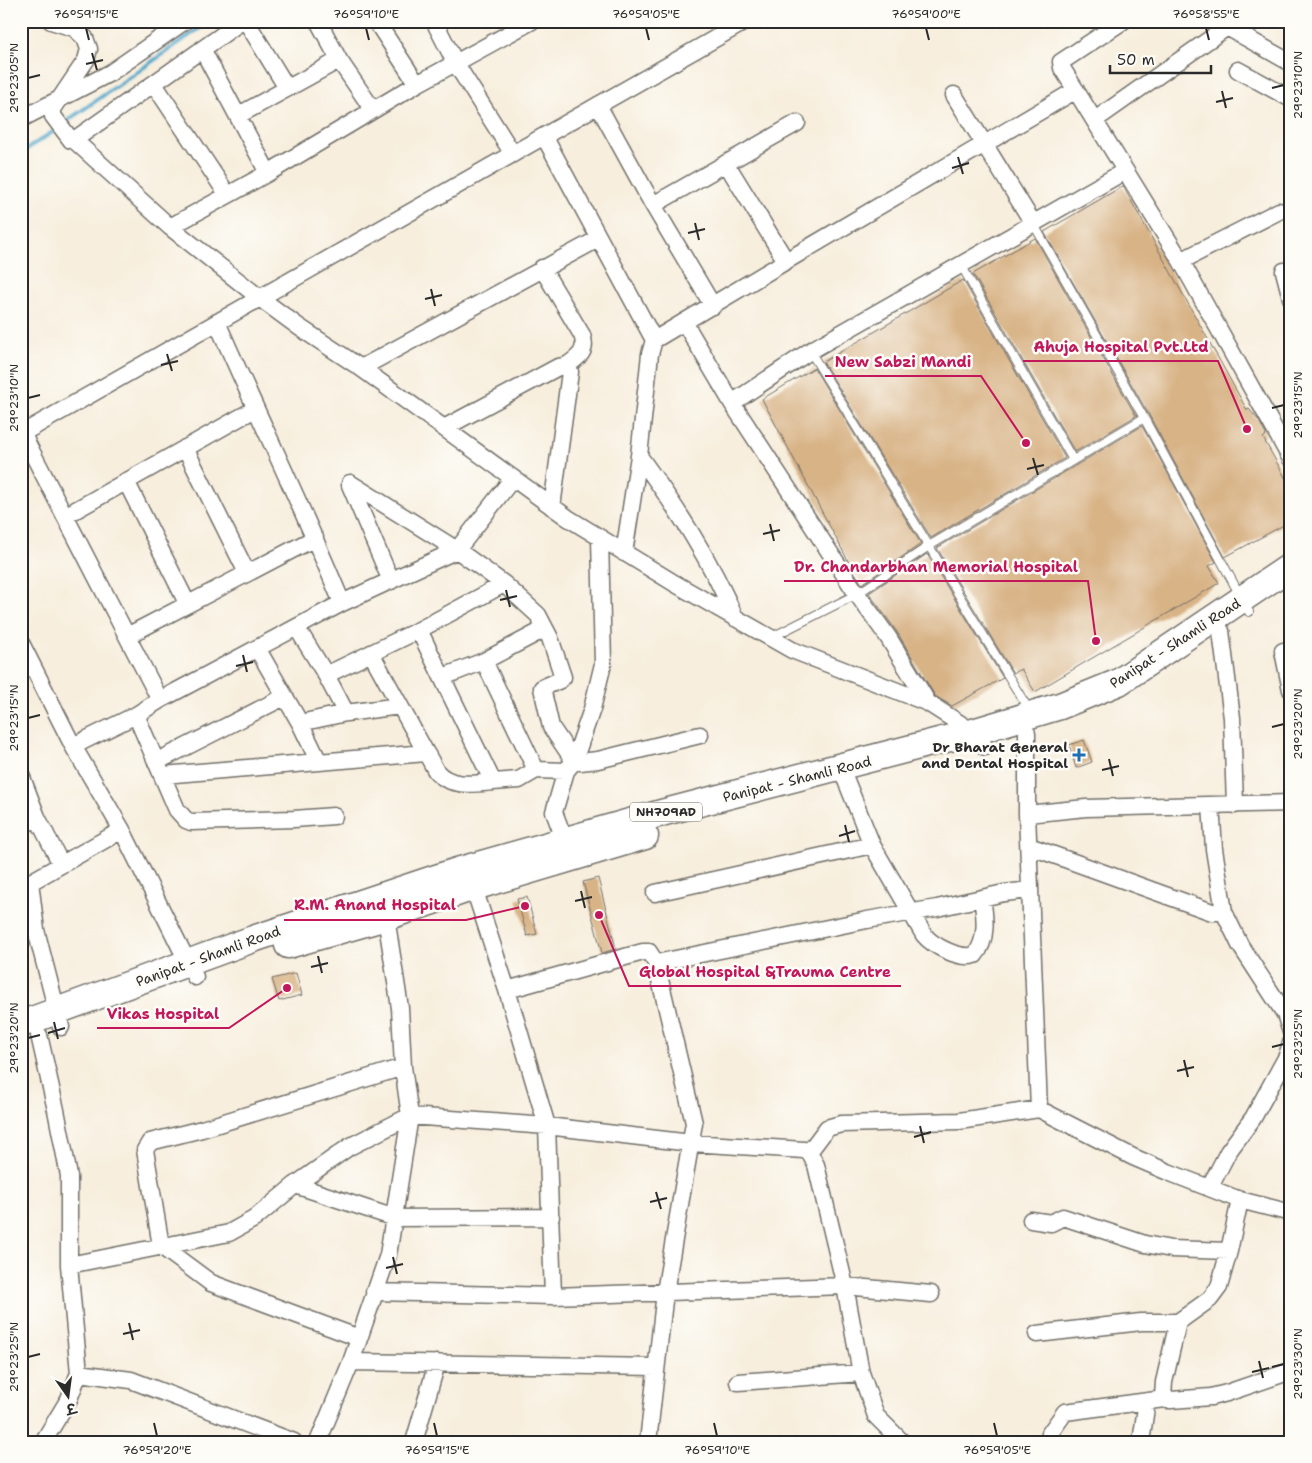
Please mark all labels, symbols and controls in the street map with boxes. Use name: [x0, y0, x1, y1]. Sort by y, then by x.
text: 76°59'15"E: [53, 6, 119, 22]
text: 76°59'10"E: [333, 6, 399, 22]
text: 76°59'05"E: [612, 6, 680, 22]
text: 76°59'00"E: [891, 6, 961, 22]
text: 76°58'55"E: [1172, 6, 1240, 22]
scale bar: [1110, 42, 1211, 74]
text: 29°23'05"N: [6, 43, 22, 113]
text: 50 m: [1117, 50, 1155, 70]
text: 29°23'10"N: [1290, 51, 1306, 119]
callout: Ahuja Hospital Pvt.Ltd: [1023, 331, 1218, 361]
text: Ahuja Hospital Pvt.Ltd: [1033, 337, 1209, 357]
callout: New Sabzi Mandi: [825, 346, 981, 376]
text: New Sabzi Mandi: [835, 352, 971, 372]
text: 29°23'10"N: [6, 364, 22, 432]
text: 29°23'15"N: [1290, 371, 1306, 439]
callout: Dr. Chandarbhan Memorial Hospital: [784, 551, 1088, 581]
text: Dr. Chandarbhan Memorial Hospital: [794, 557, 1078, 577]
street label: Panipat - Shamli Road: [1106, 594, 1244, 692]
text: 29°23'15"N: [6, 684, 22, 752]
text: 29°23'20"N: [1290, 688, 1306, 760]
place label: Dr Bharat General and Dental Hospital: [921, 738, 1068, 772]
marker: Dr Bharat General and Dental Hospital: [1072, 748, 1086, 762]
street label: Panipat - Shamli Road: [721, 752, 873, 806]
road number: NH709AD: [630, 802, 702, 822]
callout: R.M. Anand Hospital: [284, 890, 466, 920]
text: R.M. Anand Hospital: [294, 895, 456, 915]
street label: Panipat - Shamli Road: [133, 921, 283, 991]
callout: Global Hospital &Trauma Centre: [629, 956, 901, 986]
text: Global Hospital &Trauma Centre: [639, 962, 891, 982]
callout: Vikas Hospital: [97, 998, 229, 1028]
text: 29°23'20"N: [6, 1002, 22, 1074]
text: Vikas Hospital: [107, 1004, 219, 1024]
text: 29°23'25"N: [1290, 1009, 1306, 1079]
text: 29°23'25"N: [6, 1322, 22, 1392]
text: 29°23'30"N: [1290, 1328, 1306, 1400]
north arrow: [42, 1370, 92, 1420]
text: उ: [63, 1398, 80, 1419]
text: 76°59'20"E: [122, 1442, 192, 1458]
text: 76°59'15"E: [404, 1442, 470, 1458]
text: 76°59'10"E: [684, 1442, 750, 1458]
text: 76°59'05"E: [963, 1442, 1031, 1458]

